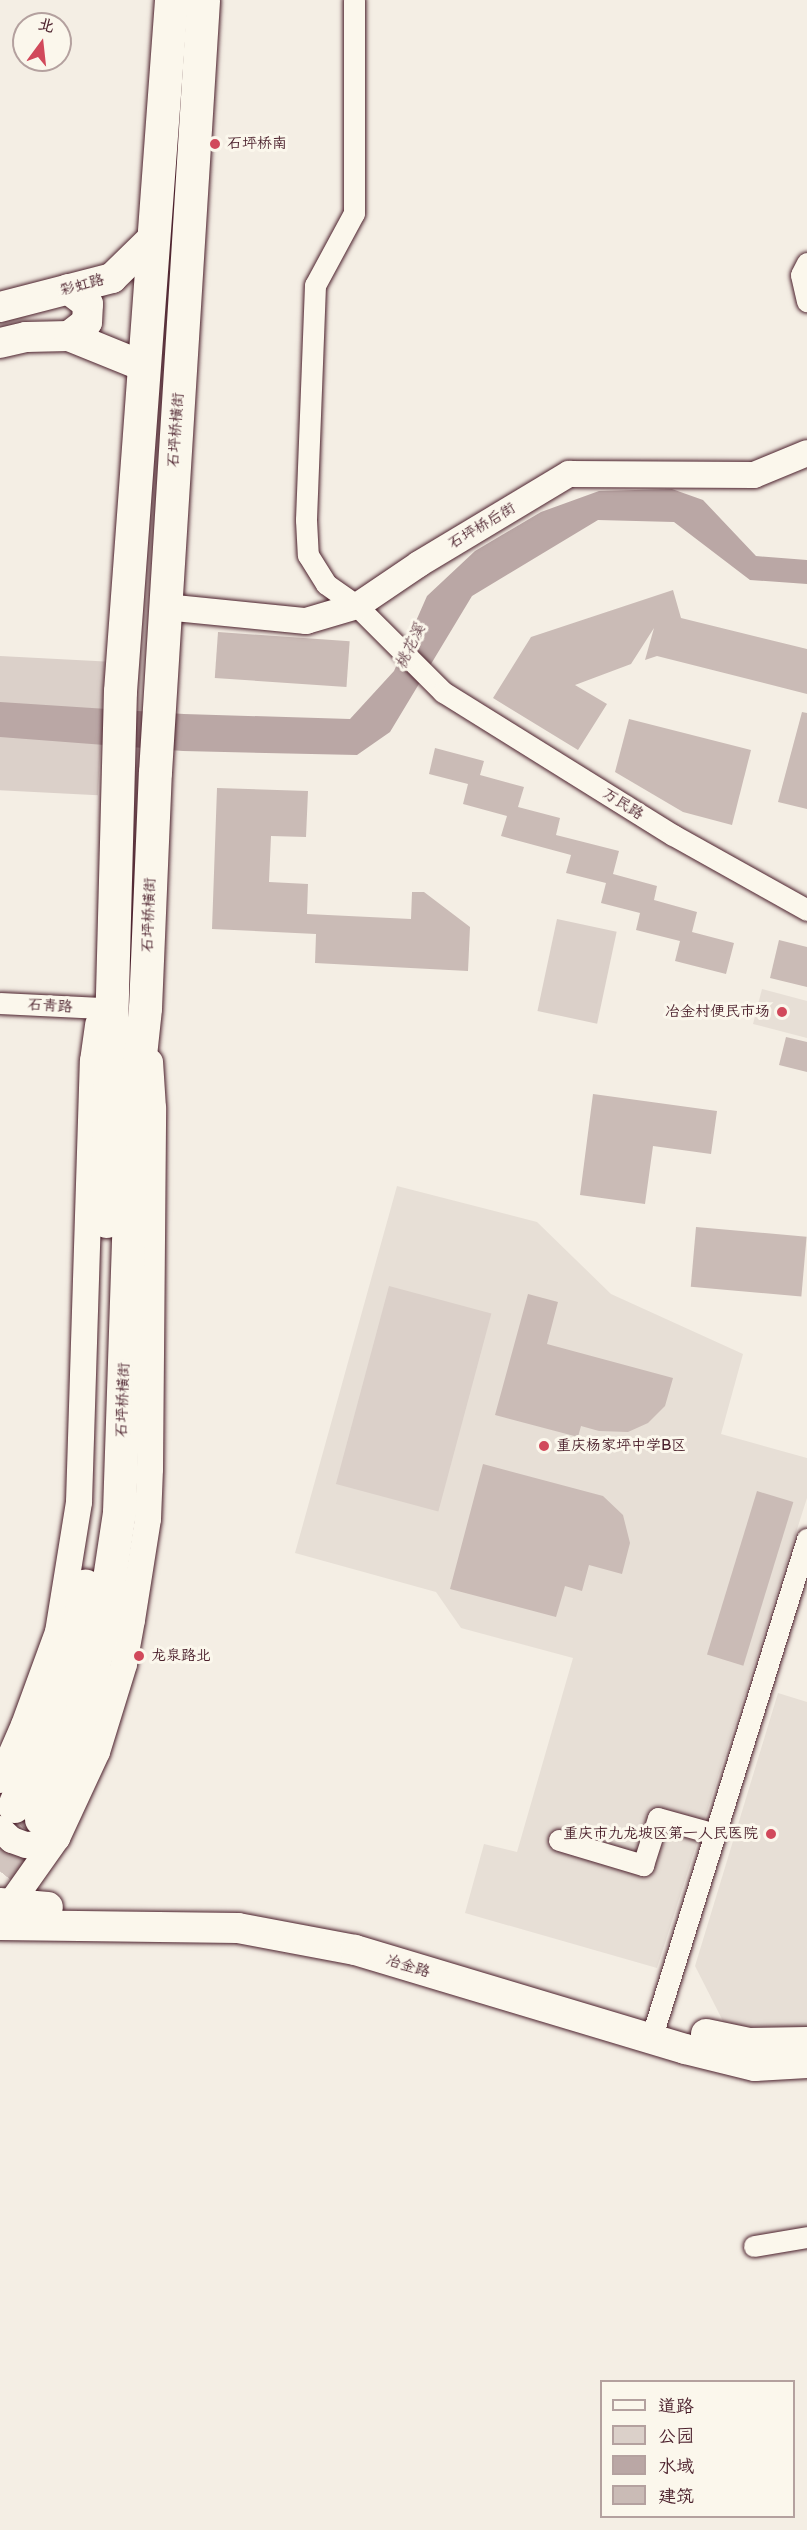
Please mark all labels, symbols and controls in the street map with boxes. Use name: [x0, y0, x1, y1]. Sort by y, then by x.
north arrow: [12, 12, 72, 72]
text: 北: [36, 15, 56, 37]
place label: 石坪桥南: [227, 135, 287, 153]
marker: 石坪桥南: [208, 137, 222, 151]
street label: 彩虹路: [58, 270, 106, 300]
street label: 石坪桥横街: [164, 392, 188, 468]
street label: 石坪桥后街: [445, 499, 519, 553]
water label: 桃花溪: [392, 621, 430, 673]
street label: 万民路: [599, 784, 647, 824]
street label: 石坪桥横街: [139, 877, 159, 953]
street label: 石青路: [27, 996, 73, 1016]
place label: 冶金村便民市场: [665, 1003, 770, 1021]
marker: 冶金村便民市场: [775, 1005, 789, 1019]
street label: 石坪桥横街: [113, 1362, 133, 1438]
place label: 重庆杨家坪中学B区: [556, 1437, 686, 1455]
marker: 重庆杨家坪中学B区: [537, 1439, 551, 1453]
place label: 龙泉路北: [151, 1647, 211, 1665]
marker: 龙泉路北: [132, 1649, 146, 1663]
place label: 重庆市九龙坡区第一人民医院: [563, 1825, 758, 1843]
marker: 重庆市九龙坡区第一人民医院: [762, 1825, 780, 1843]
street label: 冶金路: [384, 1951, 432, 1981]
legend: [600, 2380, 795, 2518]
text: 道路: [658, 2396, 694, 2417]
text: 公园: [658, 2426, 694, 2447]
text: 水域: [658, 2456, 694, 2477]
text: 建筑: [658, 2486, 694, 2507]

